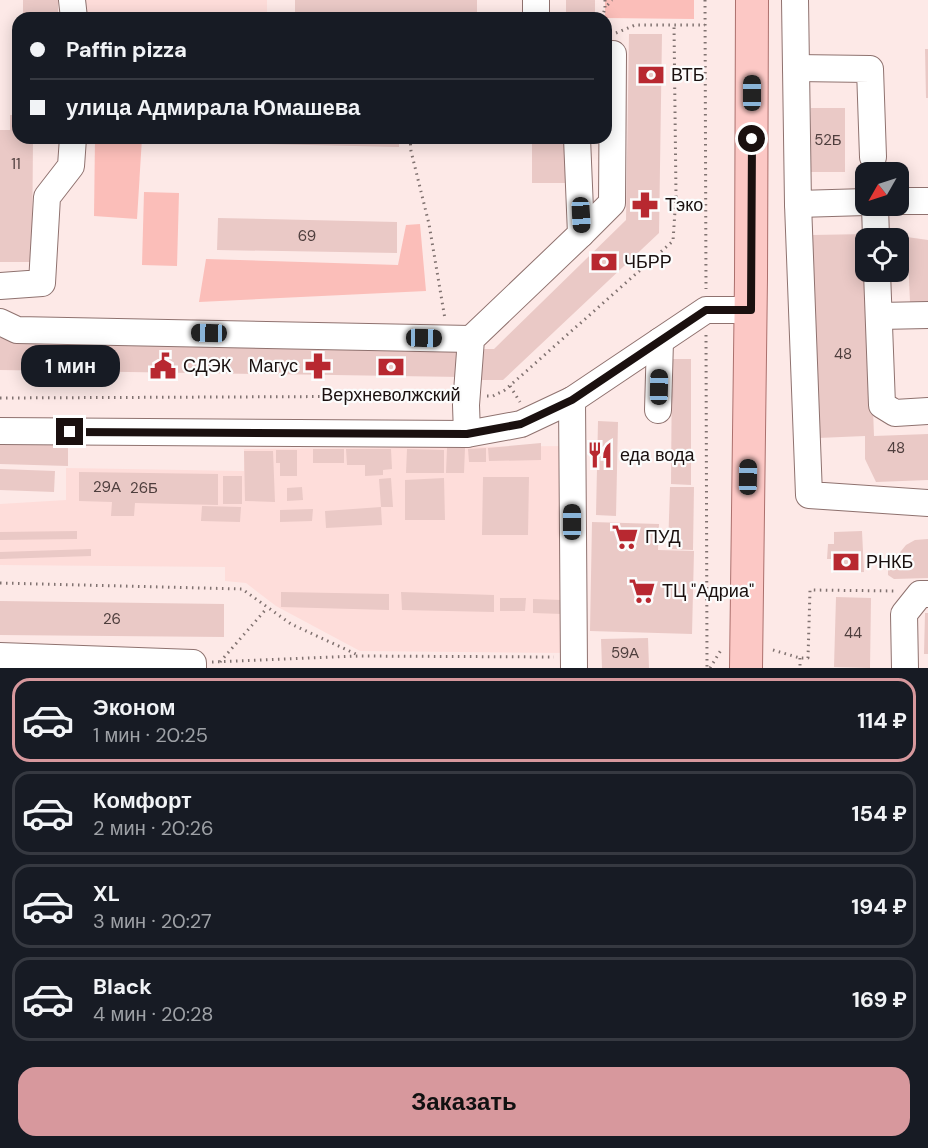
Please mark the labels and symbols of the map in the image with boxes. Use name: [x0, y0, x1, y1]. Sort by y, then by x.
bank icon: ВТБ: [636, 60, 666, 90]
place label: ВТБ: [671, 63, 705, 87]
car: [743, 75, 761, 111]
route start: [738, 125, 765, 152]
house number: 52Б: [814, 130, 842, 150]
house number: 11: [11, 154, 21, 174]
north arrow: [855, 162, 909, 216]
pharmacy icon: Тэко: [630, 190, 660, 220]
place label: Тэко: [665, 193, 703, 217]
car: [571, 197, 591, 233]
house number: 69: [298, 226, 316, 246]
bank icon: ЧБРР: [589, 247, 619, 277]
place label: ЧБРР: [624, 250, 672, 274]
car: [191, 324, 227, 342]
car: [406, 329, 442, 347]
house number: 48: [834, 344, 852, 364]
callout: 1 мин: [20, 345, 119, 387]
public building icon: СДЭК: [148, 351, 178, 381]
pharmacy icon: Магус: [303, 351, 333, 381]
bank icon: Верхневолжский: [376, 352, 406, 382]
place label: СДЭК: [183, 354, 232, 378]
place label: Магус: [248, 354, 298, 378]
car: [650, 369, 668, 405]
place label: Верхневолжский: [321, 383, 461, 407]
route end: [56, 418, 83, 445]
house number: 48: [887, 438, 905, 458]
restaurant icon: еда вода: [585, 440, 615, 470]
place label: еда вода: [620, 443, 695, 467]
car: [739, 459, 757, 495]
house number: 29А: [93, 477, 121, 497]
house number: 26Б: [130, 478, 158, 498]
car: [563, 504, 581, 540]
supermarket icon: ПУД: [610, 522, 640, 552]
place label: ПУД: [645, 525, 681, 549]
bank icon: РНКБ: [831, 547, 861, 577]
place label: РНКБ: [866, 550, 913, 574]
supermarket icon: ТЦ "Адриа": [627, 576, 657, 606]
place label: ТЦ "Адриа": [662, 579, 754, 603]
house number: 26: [103, 609, 121, 629]
house number: 44: [844, 623, 862, 643]
house number: 59А: [611, 643, 639, 663]

